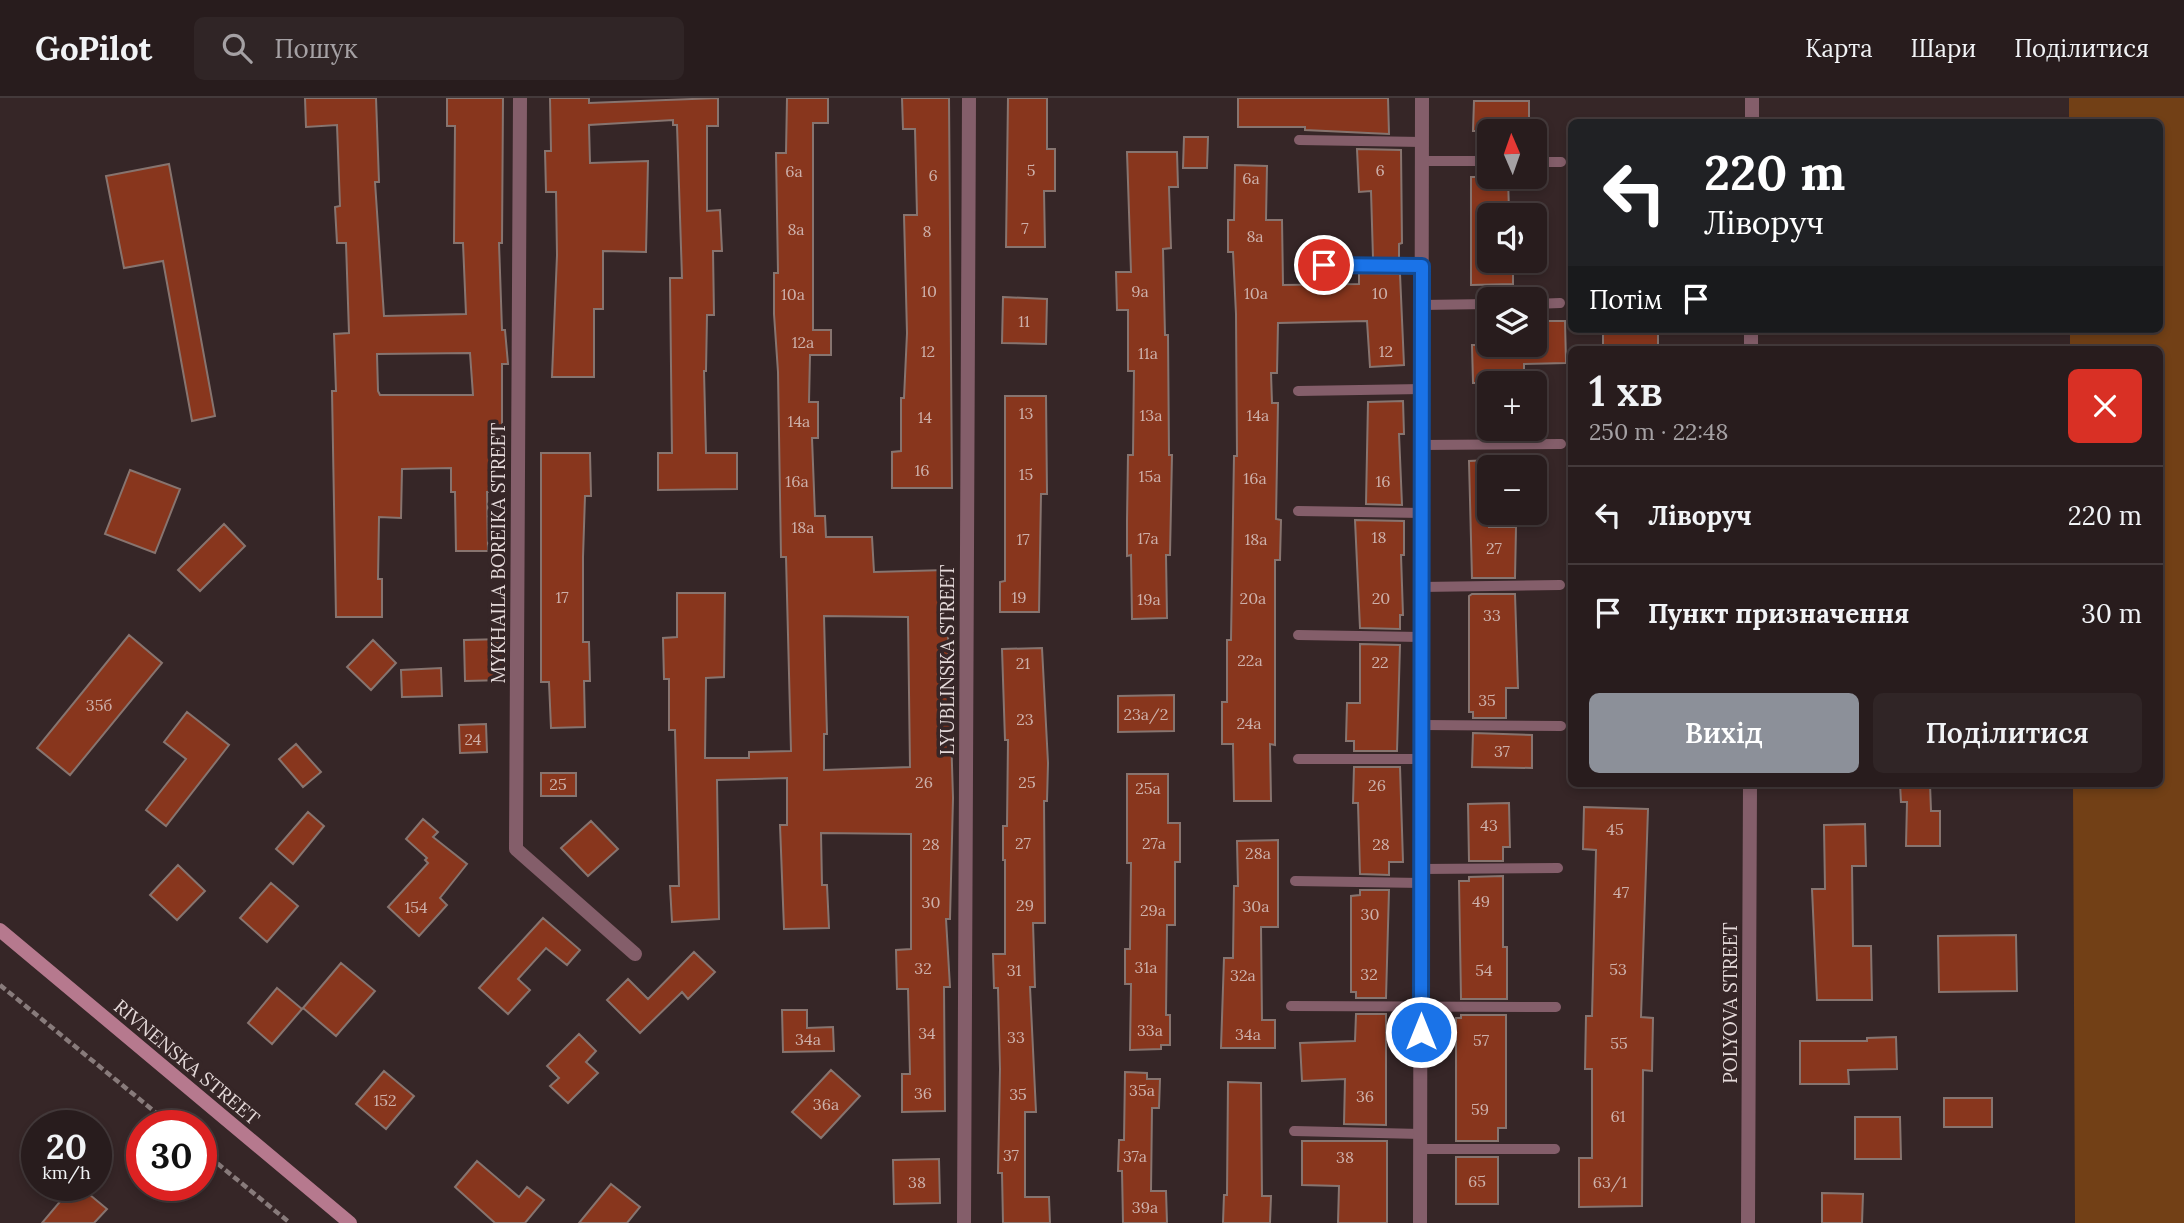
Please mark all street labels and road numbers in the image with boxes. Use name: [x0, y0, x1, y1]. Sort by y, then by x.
street label: MYKHAILA BOREIKA STREET: [486, 422, 510, 684]
street label: LYUBLINSKA STREET: [935, 565, 959, 755]
street label: POLYOVA STREET: [1718, 922, 1742, 1084]
street label: RIVNENSKA STREET: [109, 994, 265, 1130]

